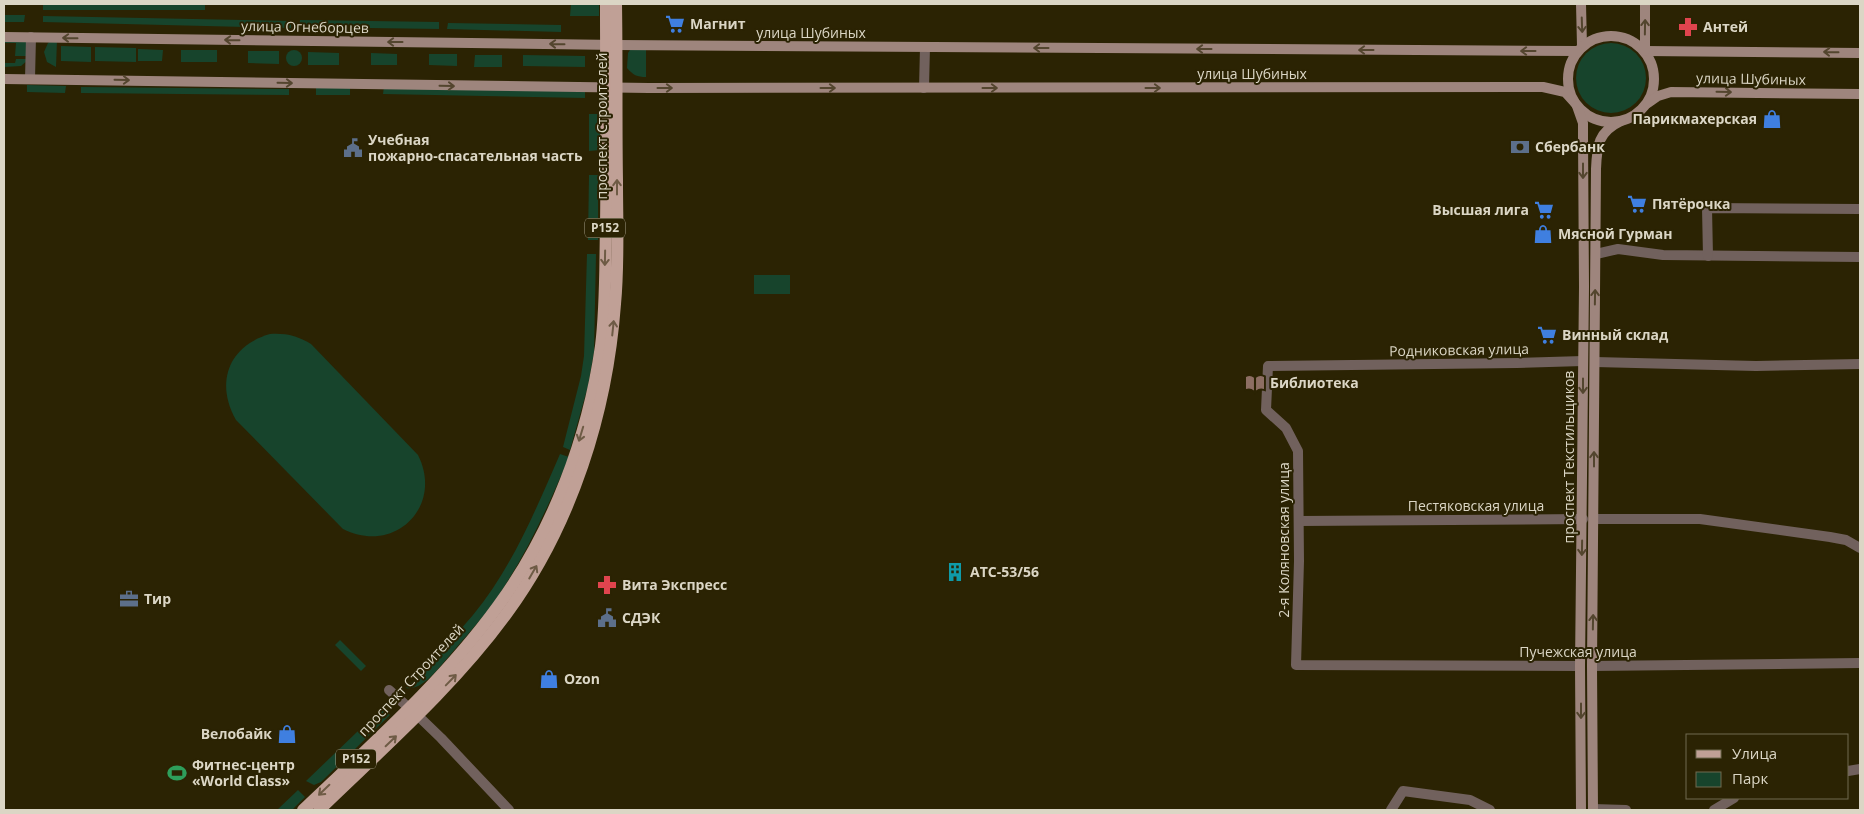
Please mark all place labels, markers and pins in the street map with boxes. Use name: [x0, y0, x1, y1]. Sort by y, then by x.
supermarket icon: Магнит: [664, 13, 686, 35]
place label: Магнит: [690, 14, 746, 33]
pharmacy icon: Антей: [1677, 16, 1699, 38]
place label: Антей: [1703, 17, 1748, 36]
shop icon: Парикмахерская: [1761, 108, 1783, 130]
place label: Парикмахерская: [1632, 109, 1757, 128]
place label: Учебная пожарно-спасательная часть: [368, 130, 583, 165]
bank icon: Сбербанк: [1509, 136, 1531, 158]
public building icon: Учебная пожарно-спасательная часть: [342, 137, 364, 159]
place label: Сбербанк: [1535, 137, 1605, 156]
supermarket icon: Пятёрочка: [1626, 193, 1648, 215]
place label: Пятёрочка: [1652, 194, 1731, 213]
supermarket icon: Высшая лига: [1533, 199, 1555, 221]
place label: Высшая лига: [1432, 200, 1529, 219]
shop icon: Мясной Гурман: [1532, 223, 1554, 245]
place label: Мясной Гурман: [1558, 224, 1673, 243]
supermarket icon: Винный склад: [1536, 324, 1558, 346]
place label: Винный склад: [1562, 325, 1669, 344]
library icon: Библиотека: [1244, 372, 1266, 394]
place label: Библиотека: [1270, 373, 1359, 392]
building icon: АТС-53/56: [944, 561, 966, 583]
place label: АТС-53/56: [970, 562, 1039, 581]
pharmacy icon: Вита Экспресс: [596, 574, 618, 596]
place label: Вита Экспресс: [622, 575, 727, 594]
office icon: Тир: [118, 588, 140, 610]
place label: Тир: [144, 589, 171, 608]
public building icon: СДЭК: [596, 607, 618, 629]
place label: СДЭК: [622, 608, 661, 627]
shop icon: Ozon: [538, 668, 560, 690]
place label: Ozon: [564, 669, 600, 688]
shop icon: Велобайк: [276, 723, 298, 745]
place label: Велобайк: [201, 724, 272, 743]
place label: Фитнес-центр «World Class»: [192, 755, 295, 790]
sports icon: Фитнес-центр «World Class»: [166, 762, 188, 784]

